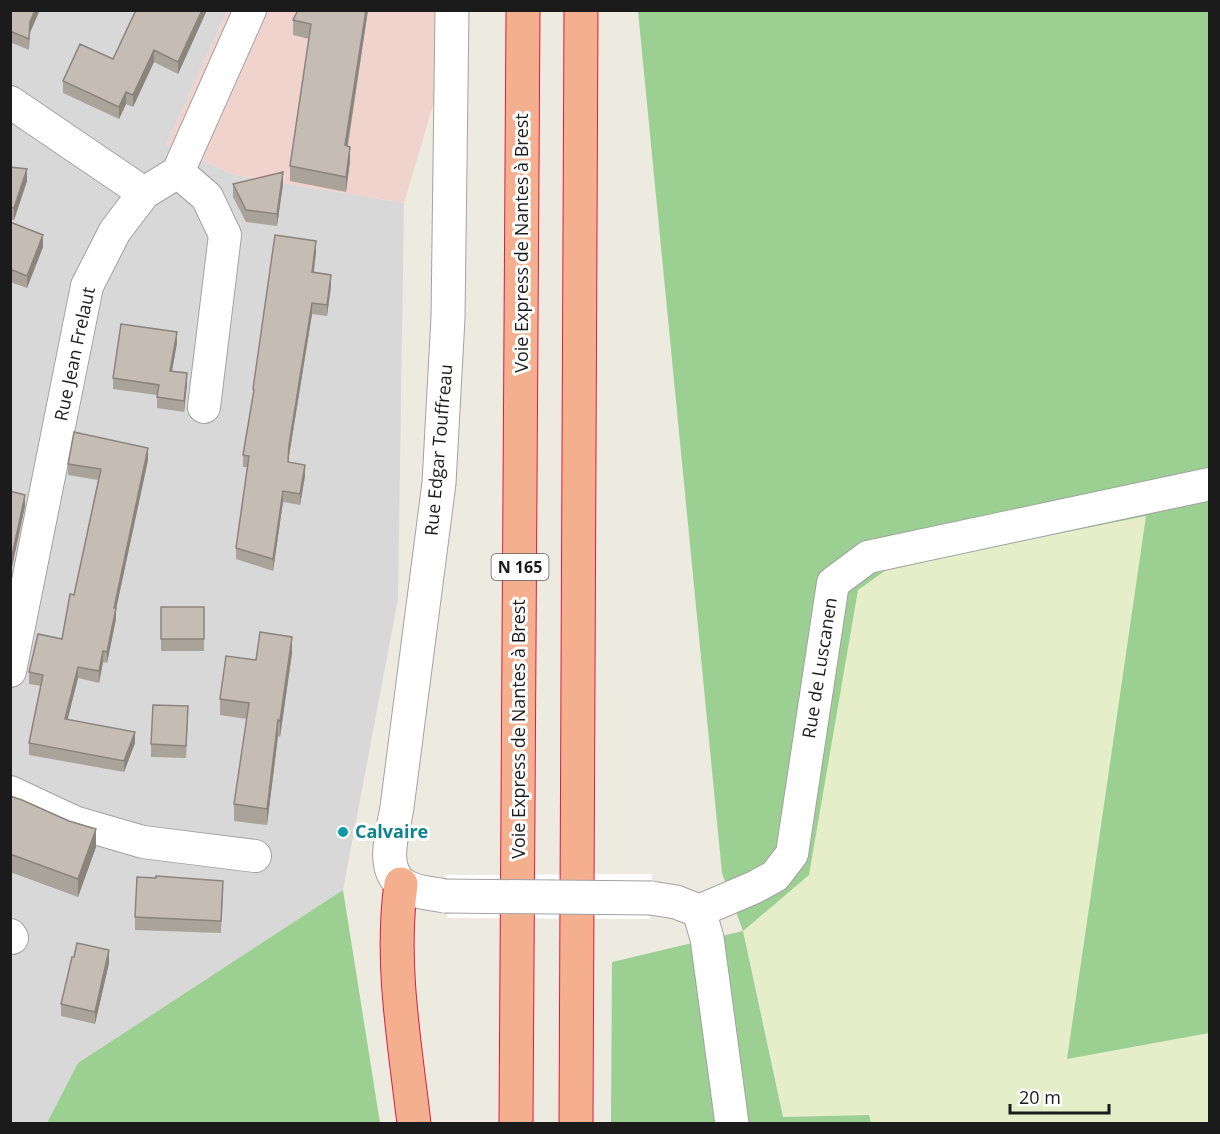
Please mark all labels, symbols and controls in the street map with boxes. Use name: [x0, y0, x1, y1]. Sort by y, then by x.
street label: Voie Express de Nantes à Brest: [509, 113, 533, 373]
street label: Rue Jean Frelaut: [48, 285, 100, 423]
street label: Rue Edgar Touffreau: [419, 363, 457, 537]
road number: N 165: [492, 554, 548, 580]
street label: Rue de Luscanen: [796, 596, 842, 740]
street label: Voie Express de Nantes à Brest: [506, 599, 530, 859]
place label: Calvaire: [355, 819, 428, 843]
marker: Calvaire: [336, 825, 350, 839]
scale bar: [1010, 1077, 1109, 1115]
text: 20 m: [1019, 1085, 1061, 1109]

